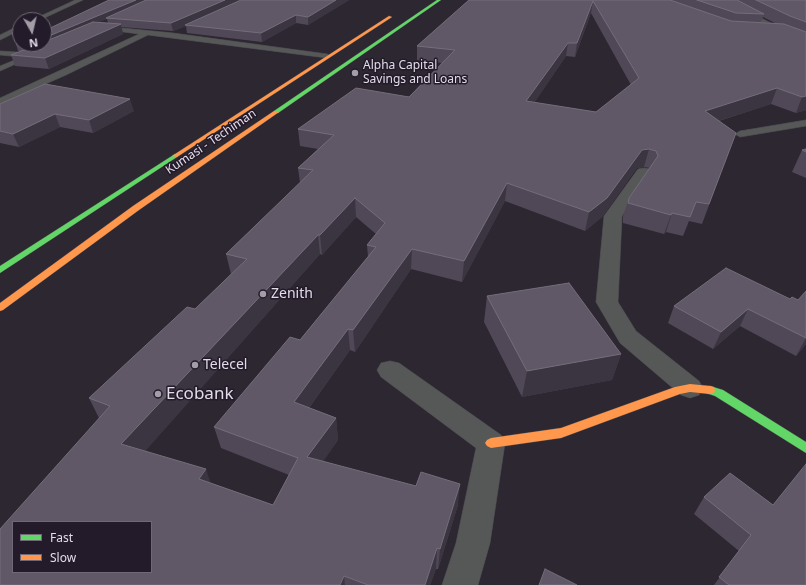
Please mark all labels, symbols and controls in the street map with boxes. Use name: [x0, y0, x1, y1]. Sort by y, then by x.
north arrow: [12, 12, 52, 52]
text: N: [28, 35, 39, 51]
place label: Alpha Capital Savings and Loans: [363, 59, 467, 87]
marker: Alpha Capital Savings and Loans: [350, 68, 360, 78]
street label: Kumasi - Techiman: [163, 106, 259, 178]
place label: Zenith: [271, 286, 313, 302]
marker: Zenith: [258, 289, 268, 299]
place label: Telecel: [203, 357, 247, 373]
marker: Telecel: [190, 360, 200, 370]
place label: Ecobank: [166, 384, 233, 404]
marker: Ecobank: [153, 389, 163, 399]
legend: [12, 521, 152, 573]
text: Fast: [50, 529, 73, 546]
text: Slow: [50, 549, 76, 566]

